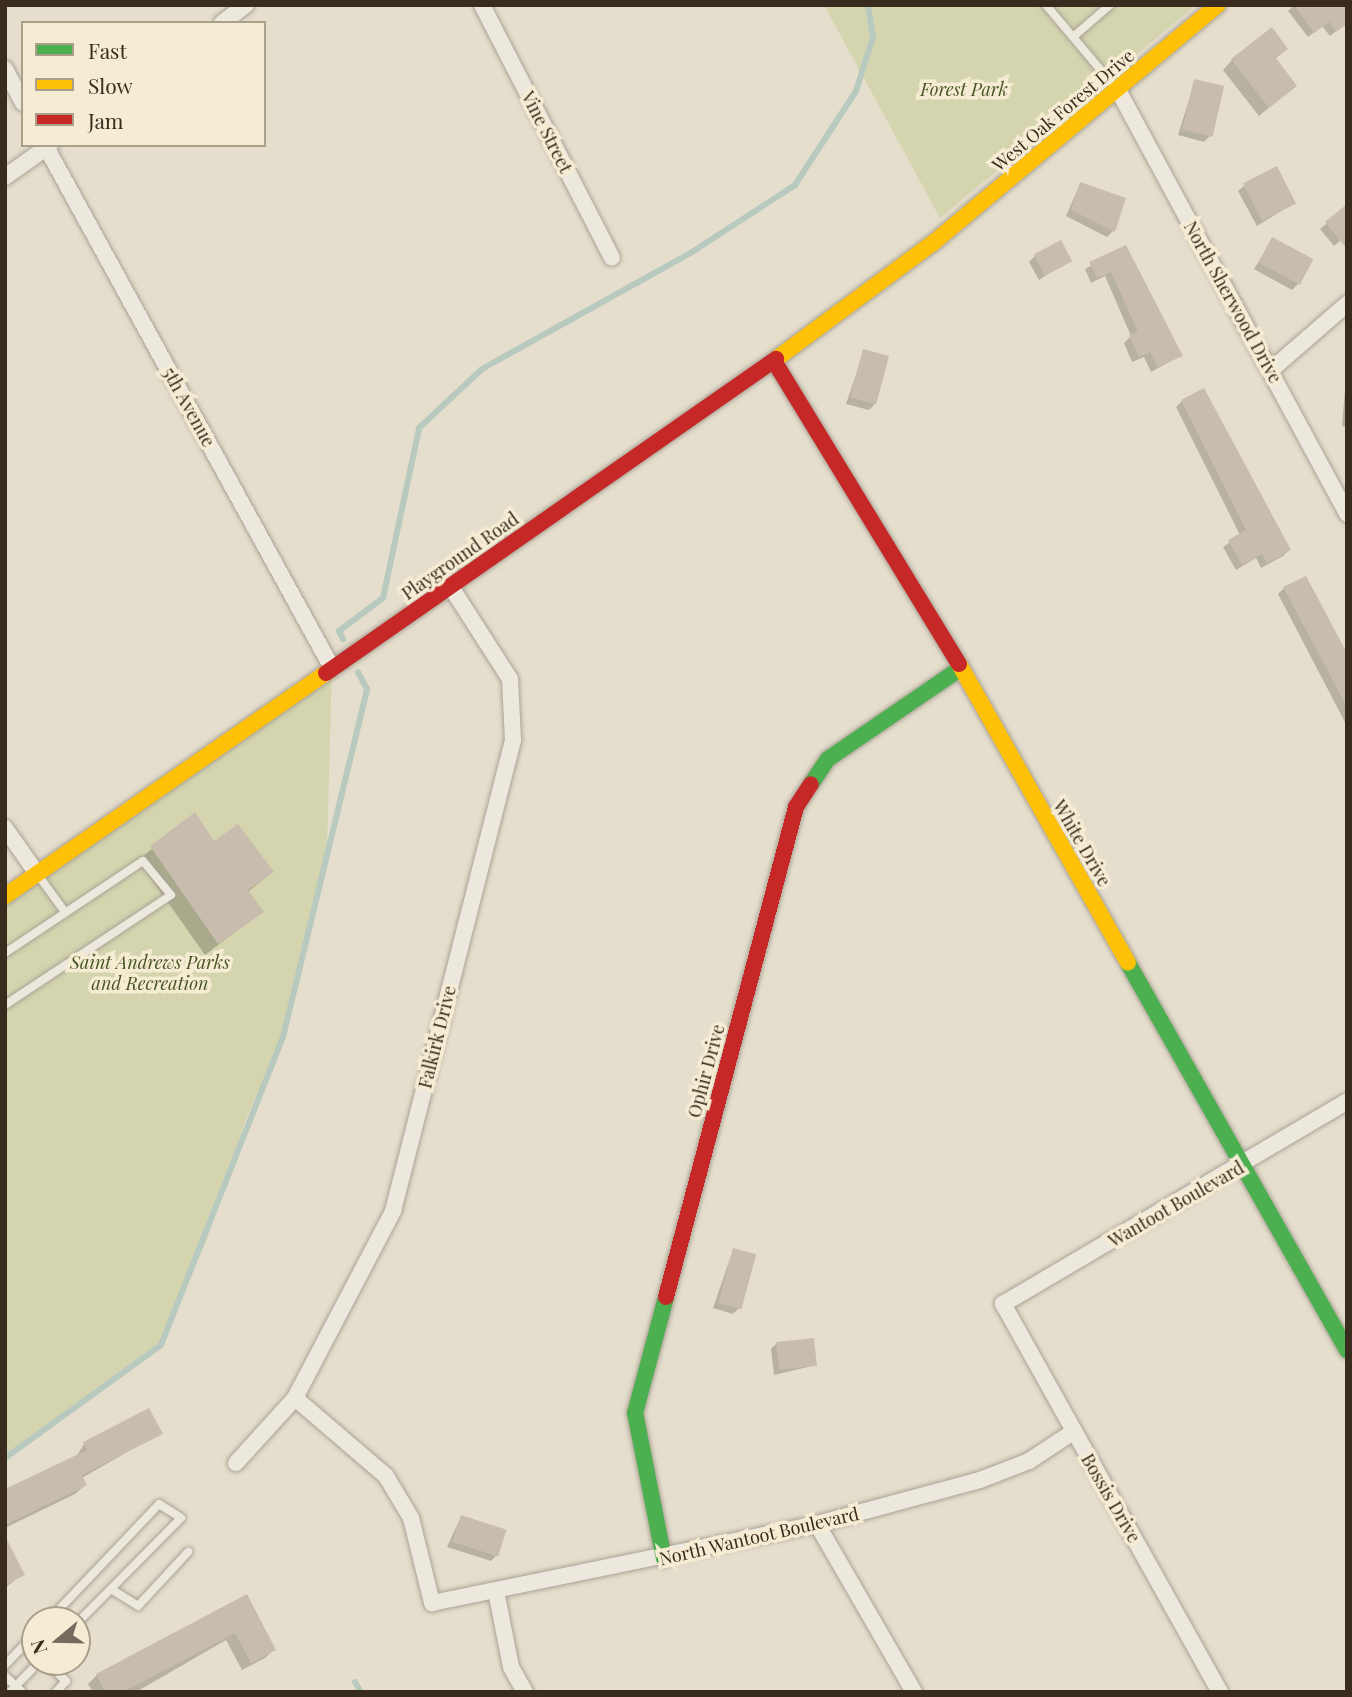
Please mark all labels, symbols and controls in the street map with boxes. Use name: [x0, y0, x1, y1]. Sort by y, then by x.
legend: [21, 21, 266, 147]
text: Fast: [88, 36, 127, 64]
street label: West Oak Forest Drive: [987, 44, 1139, 176]
text: Slow: [88, 71, 133, 99]
park label: Forest Park: [920, 78, 1008, 100]
street label: Vine Street: [517, 88, 577, 176]
text: Jam: [88, 106, 124, 134]
street label: North Sherwood Drive: [1180, 217, 1286, 387]
street label: 5th Avenue: [158, 363, 220, 451]
street label: Playground Road: [398, 508, 522, 604]
street label: White Drive: [1049, 796, 1115, 890]
park label: Saint Andrews Parks and Recreation: [70, 952, 230, 995]
street label: Falkirk Drive: [414, 983, 460, 1091]
street label: Ophir Drive: [683, 1022, 729, 1120]
street label: Wantoot Boulevard: [1104, 1156, 1248, 1252]
street label: Bossis Drive: [1077, 1450, 1145, 1546]
street label: North Wantoot Boulevard: [657, 1502, 861, 1570]
north arrow: [21, 1606, 91, 1676]
text: N: [24, 1636, 53, 1658]

